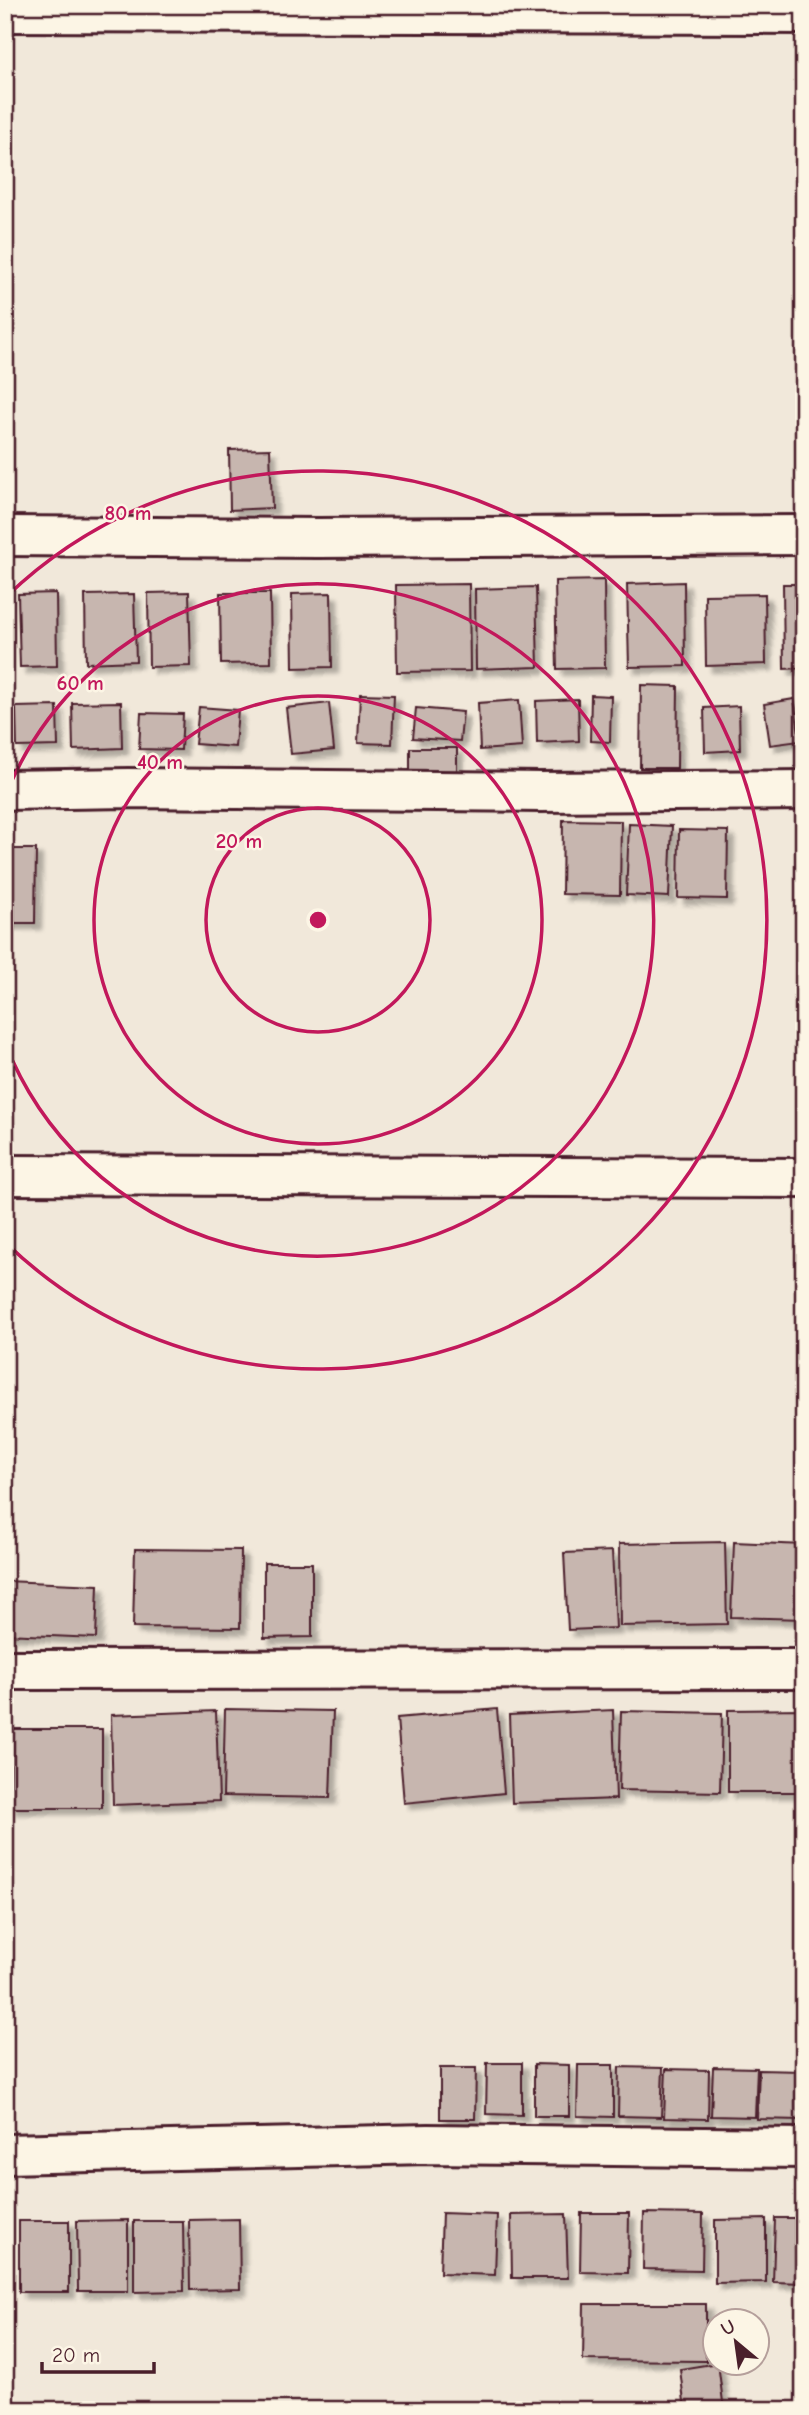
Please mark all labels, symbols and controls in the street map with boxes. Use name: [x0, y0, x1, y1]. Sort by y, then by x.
text: 80 m: [105, 501, 151, 525]
text: 60 m: [56, 671, 104, 695]
text: 40 m: [137, 750, 183, 774]
text: 20 m: [216, 829, 262, 853]
centre of rings: [306, 908, 330, 932]
north arrow: [700, 2306, 770, 2376]
text: U: [717, 2315, 739, 2341]
scale bar: [42, 2331, 154, 2375]
text: 20 m: [52, 2343, 100, 2367]

